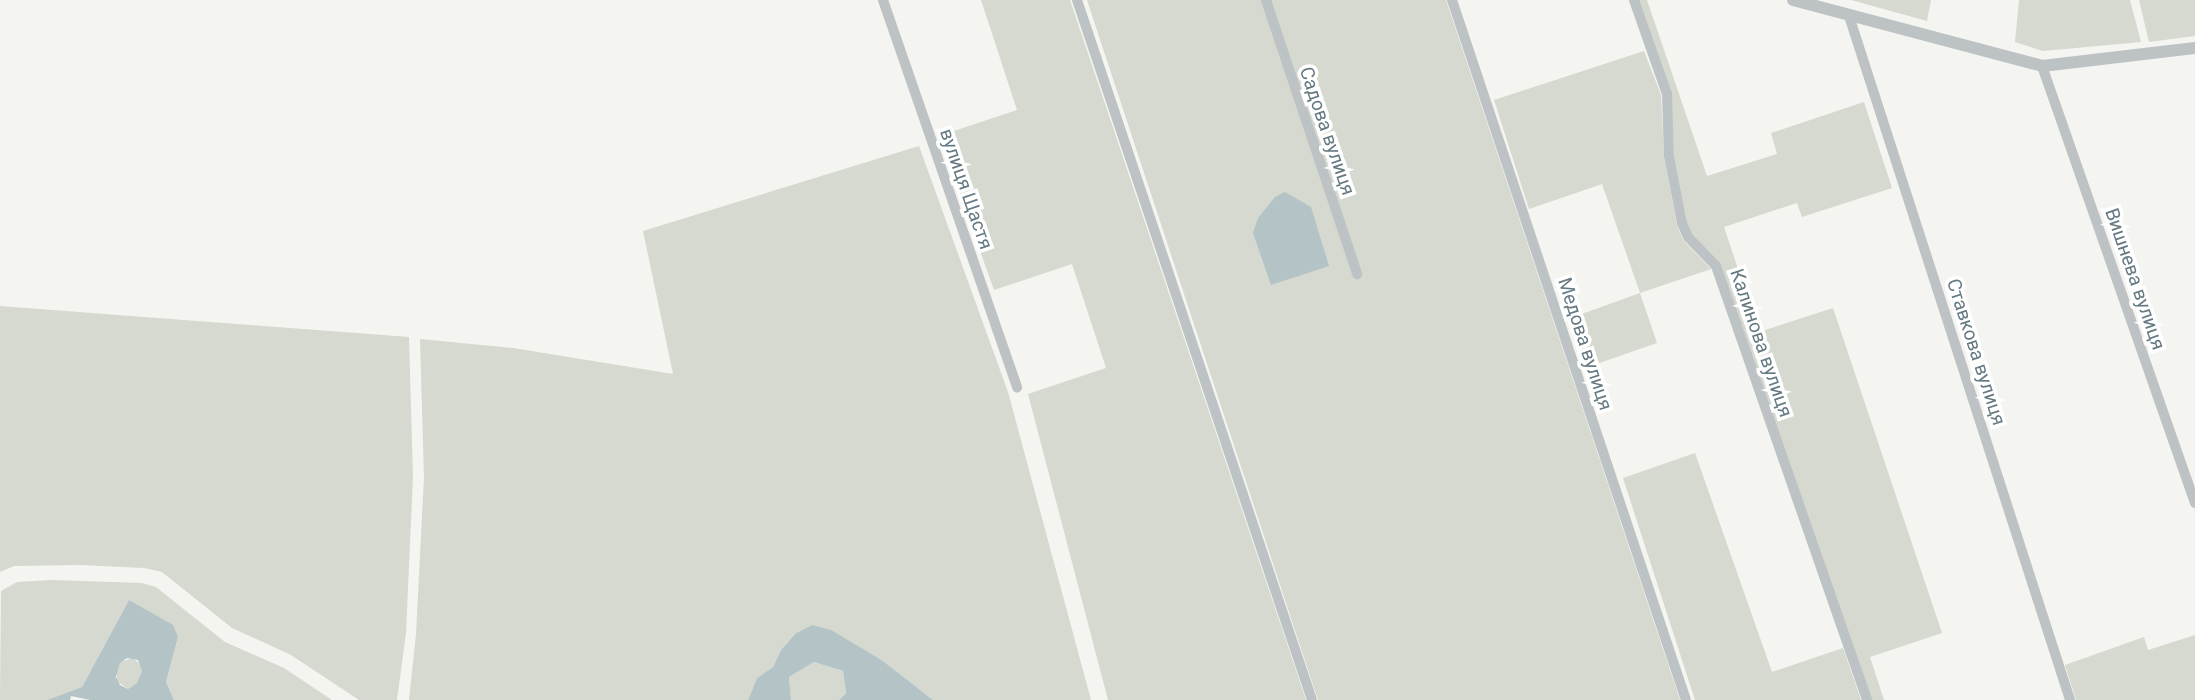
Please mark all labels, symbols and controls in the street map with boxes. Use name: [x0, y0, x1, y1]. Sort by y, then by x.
street label: Садова вулиця: [1294, 64, 1360, 198]
street label: вулиця Щастя: [935, 126, 997, 252]
street label: Вишнева вулиця: [2100, 205, 2170, 353]
street label: Калинова вулиця: [1725, 266, 1797, 420]
street label: Медова вулиця: [1553, 275, 1617, 413]
street label: Ставкова вулиця: [1942, 276, 2010, 428]

